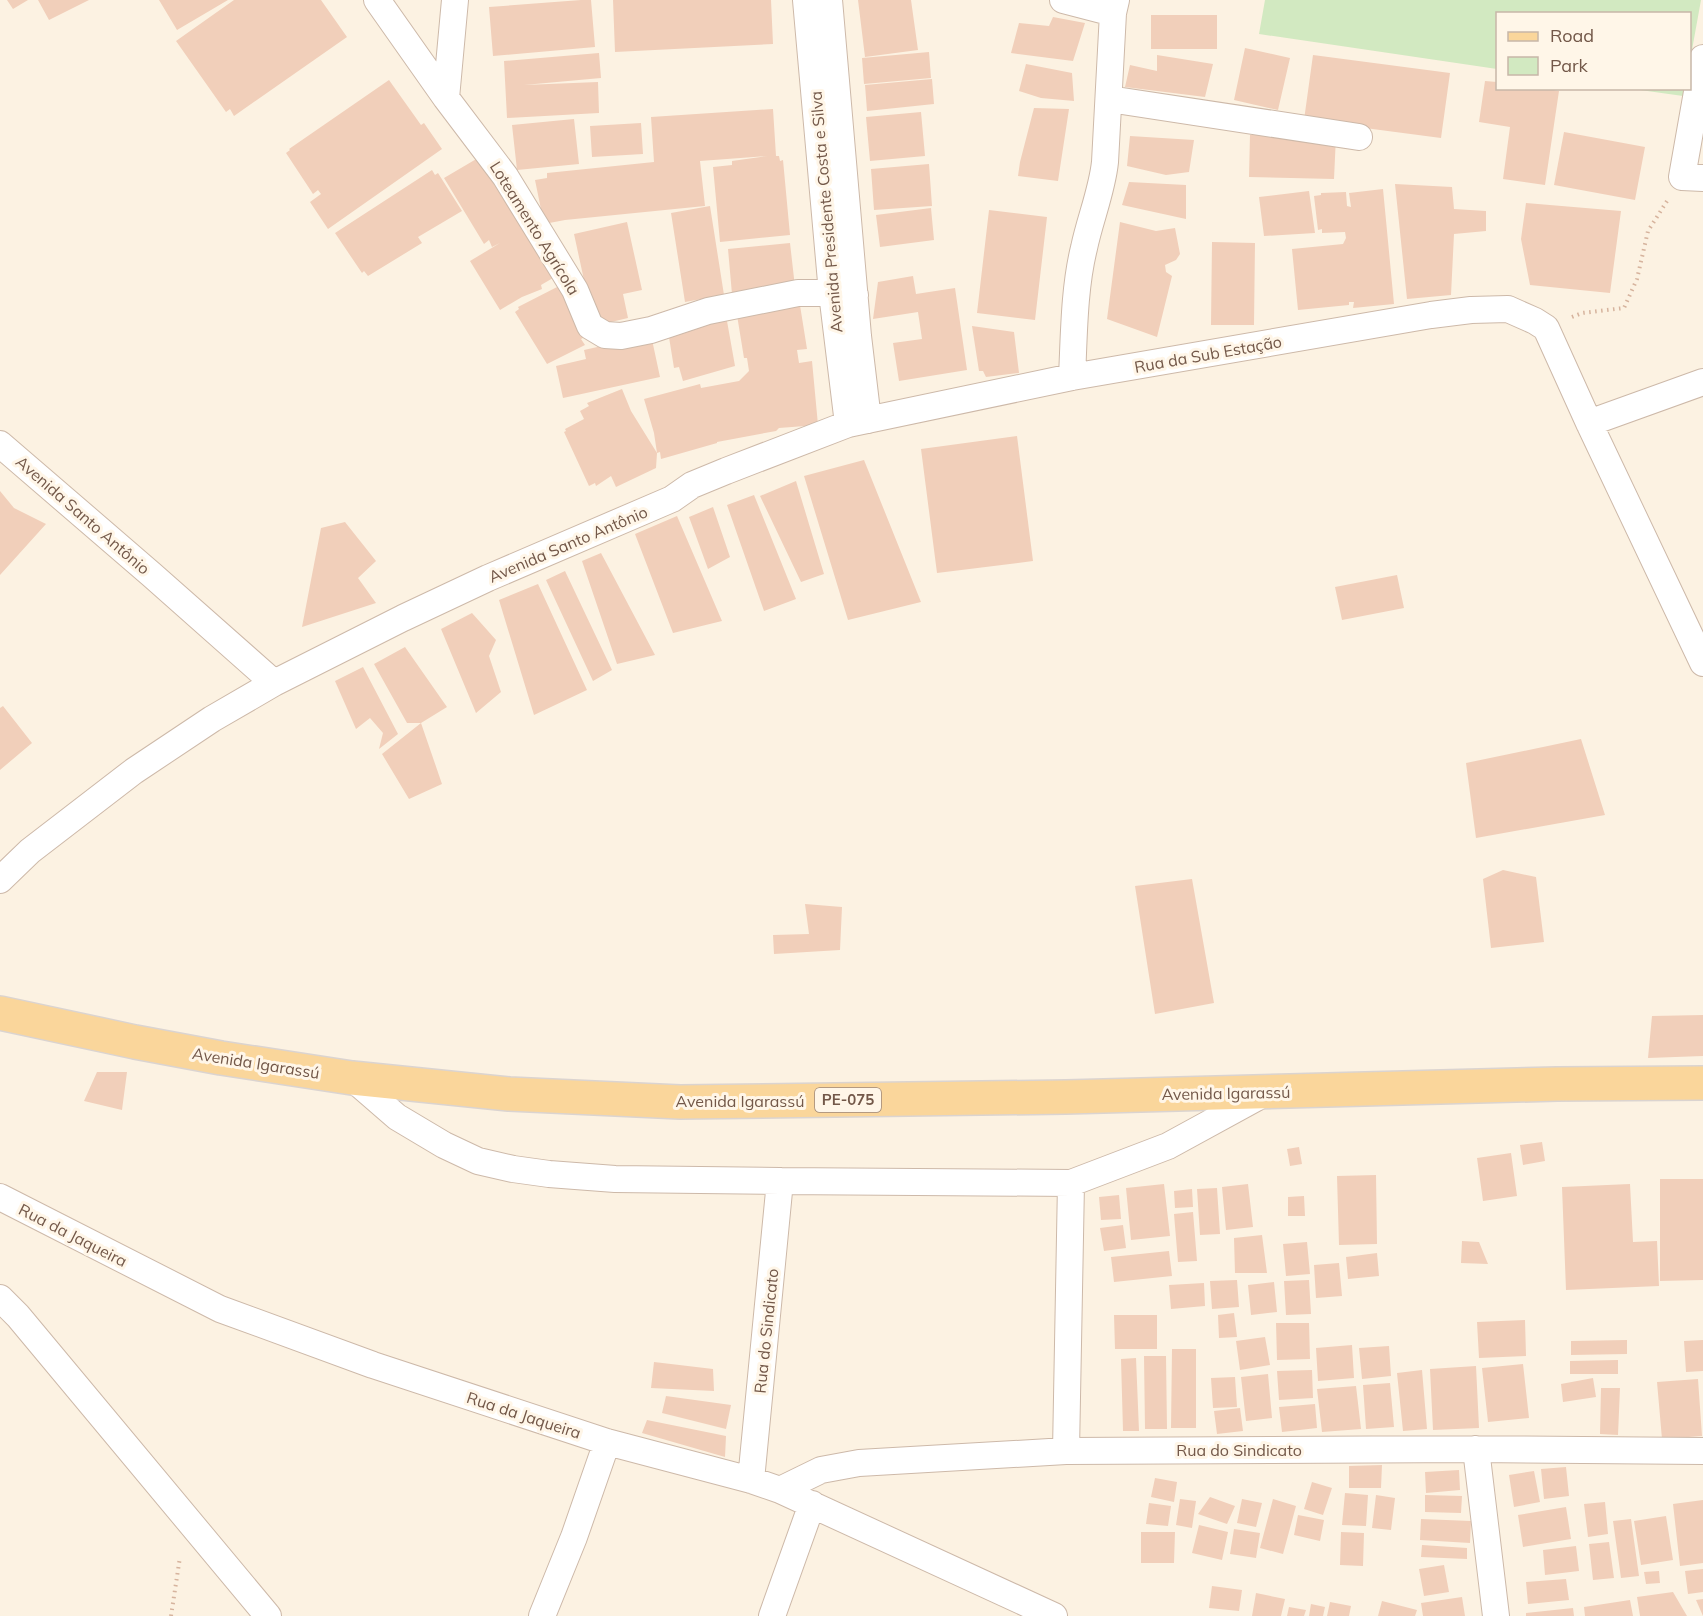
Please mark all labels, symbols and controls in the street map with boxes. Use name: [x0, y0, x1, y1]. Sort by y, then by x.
legend: [1496, 12, 1691, 90]
text: Road: [1550, 24, 1594, 47]
text: Park: [1550, 54, 1589, 77]
street label: Avenida Presidente Costa e Silva: [805, 90, 847, 334]
street label: Loteamento Agrícola: [486, 158, 584, 298]
street label: Rua da Sub Estação: [1133, 331, 1283, 377]
street label: Avenida Santo Antônio: [12, 451, 154, 579]
street label: Avenida Santo Antônio: [485, 501, 651, 587]
street label: Avenida Igarassú: [191, 1043, 321, 1083]
street label: Avenida Igarassú: [1161, 1082, 1291, 1104]
road number: PE-075: [815, 1088, 881, 1112]
street label: Avenida Igarassú: [676, 1091, 804, 1111]
street label: Rua da Jaqueira: [15, 1199, 131, 1271]
street label: Rua do Sindicato: [749, 1267, 783, 1395]
street label: Rua da Jaqueira: [464, 1387, 584, 1443]
street label: Rua do Sindicato: [1176, 1440, 1302, 1460]

